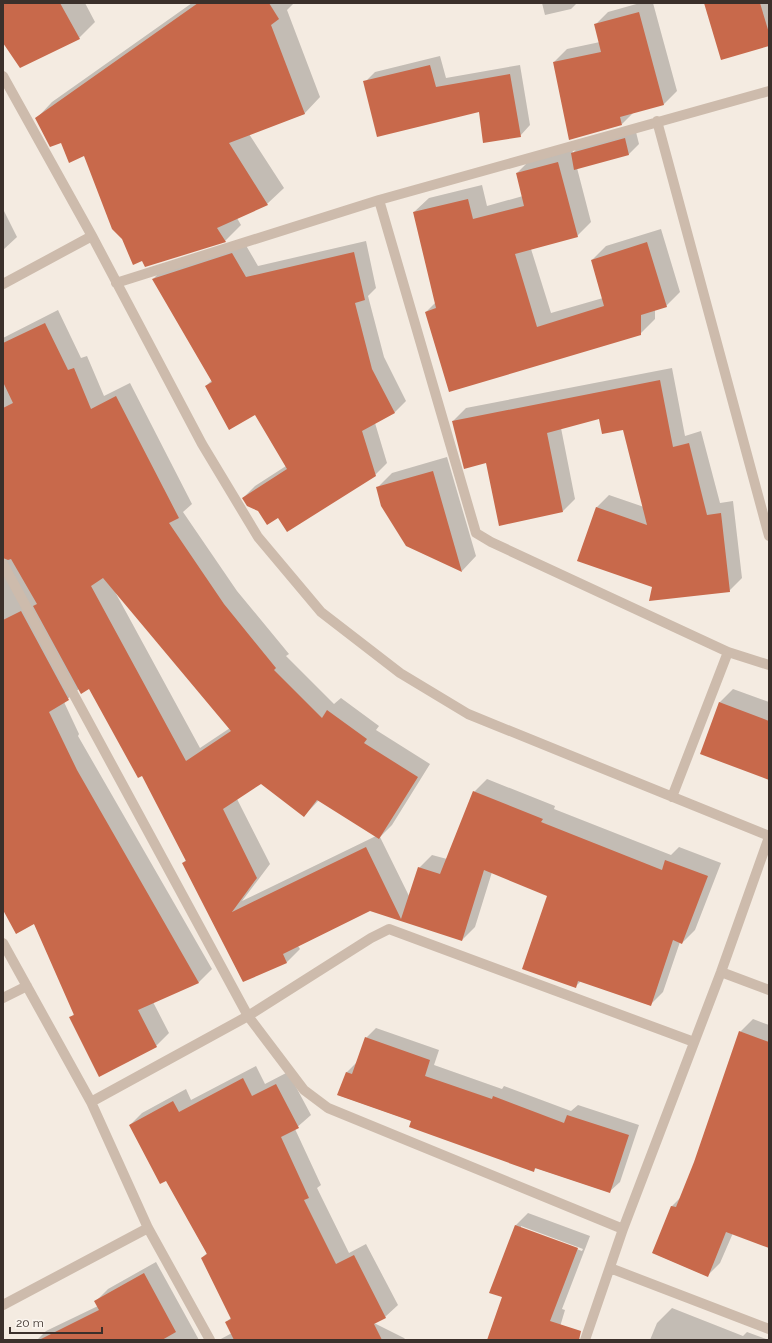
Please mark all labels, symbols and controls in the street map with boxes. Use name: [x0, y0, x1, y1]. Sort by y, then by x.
scale bar: [10, 1309, 102, 1335]
text: 20 m: [16, 1316, 44, 1330]

